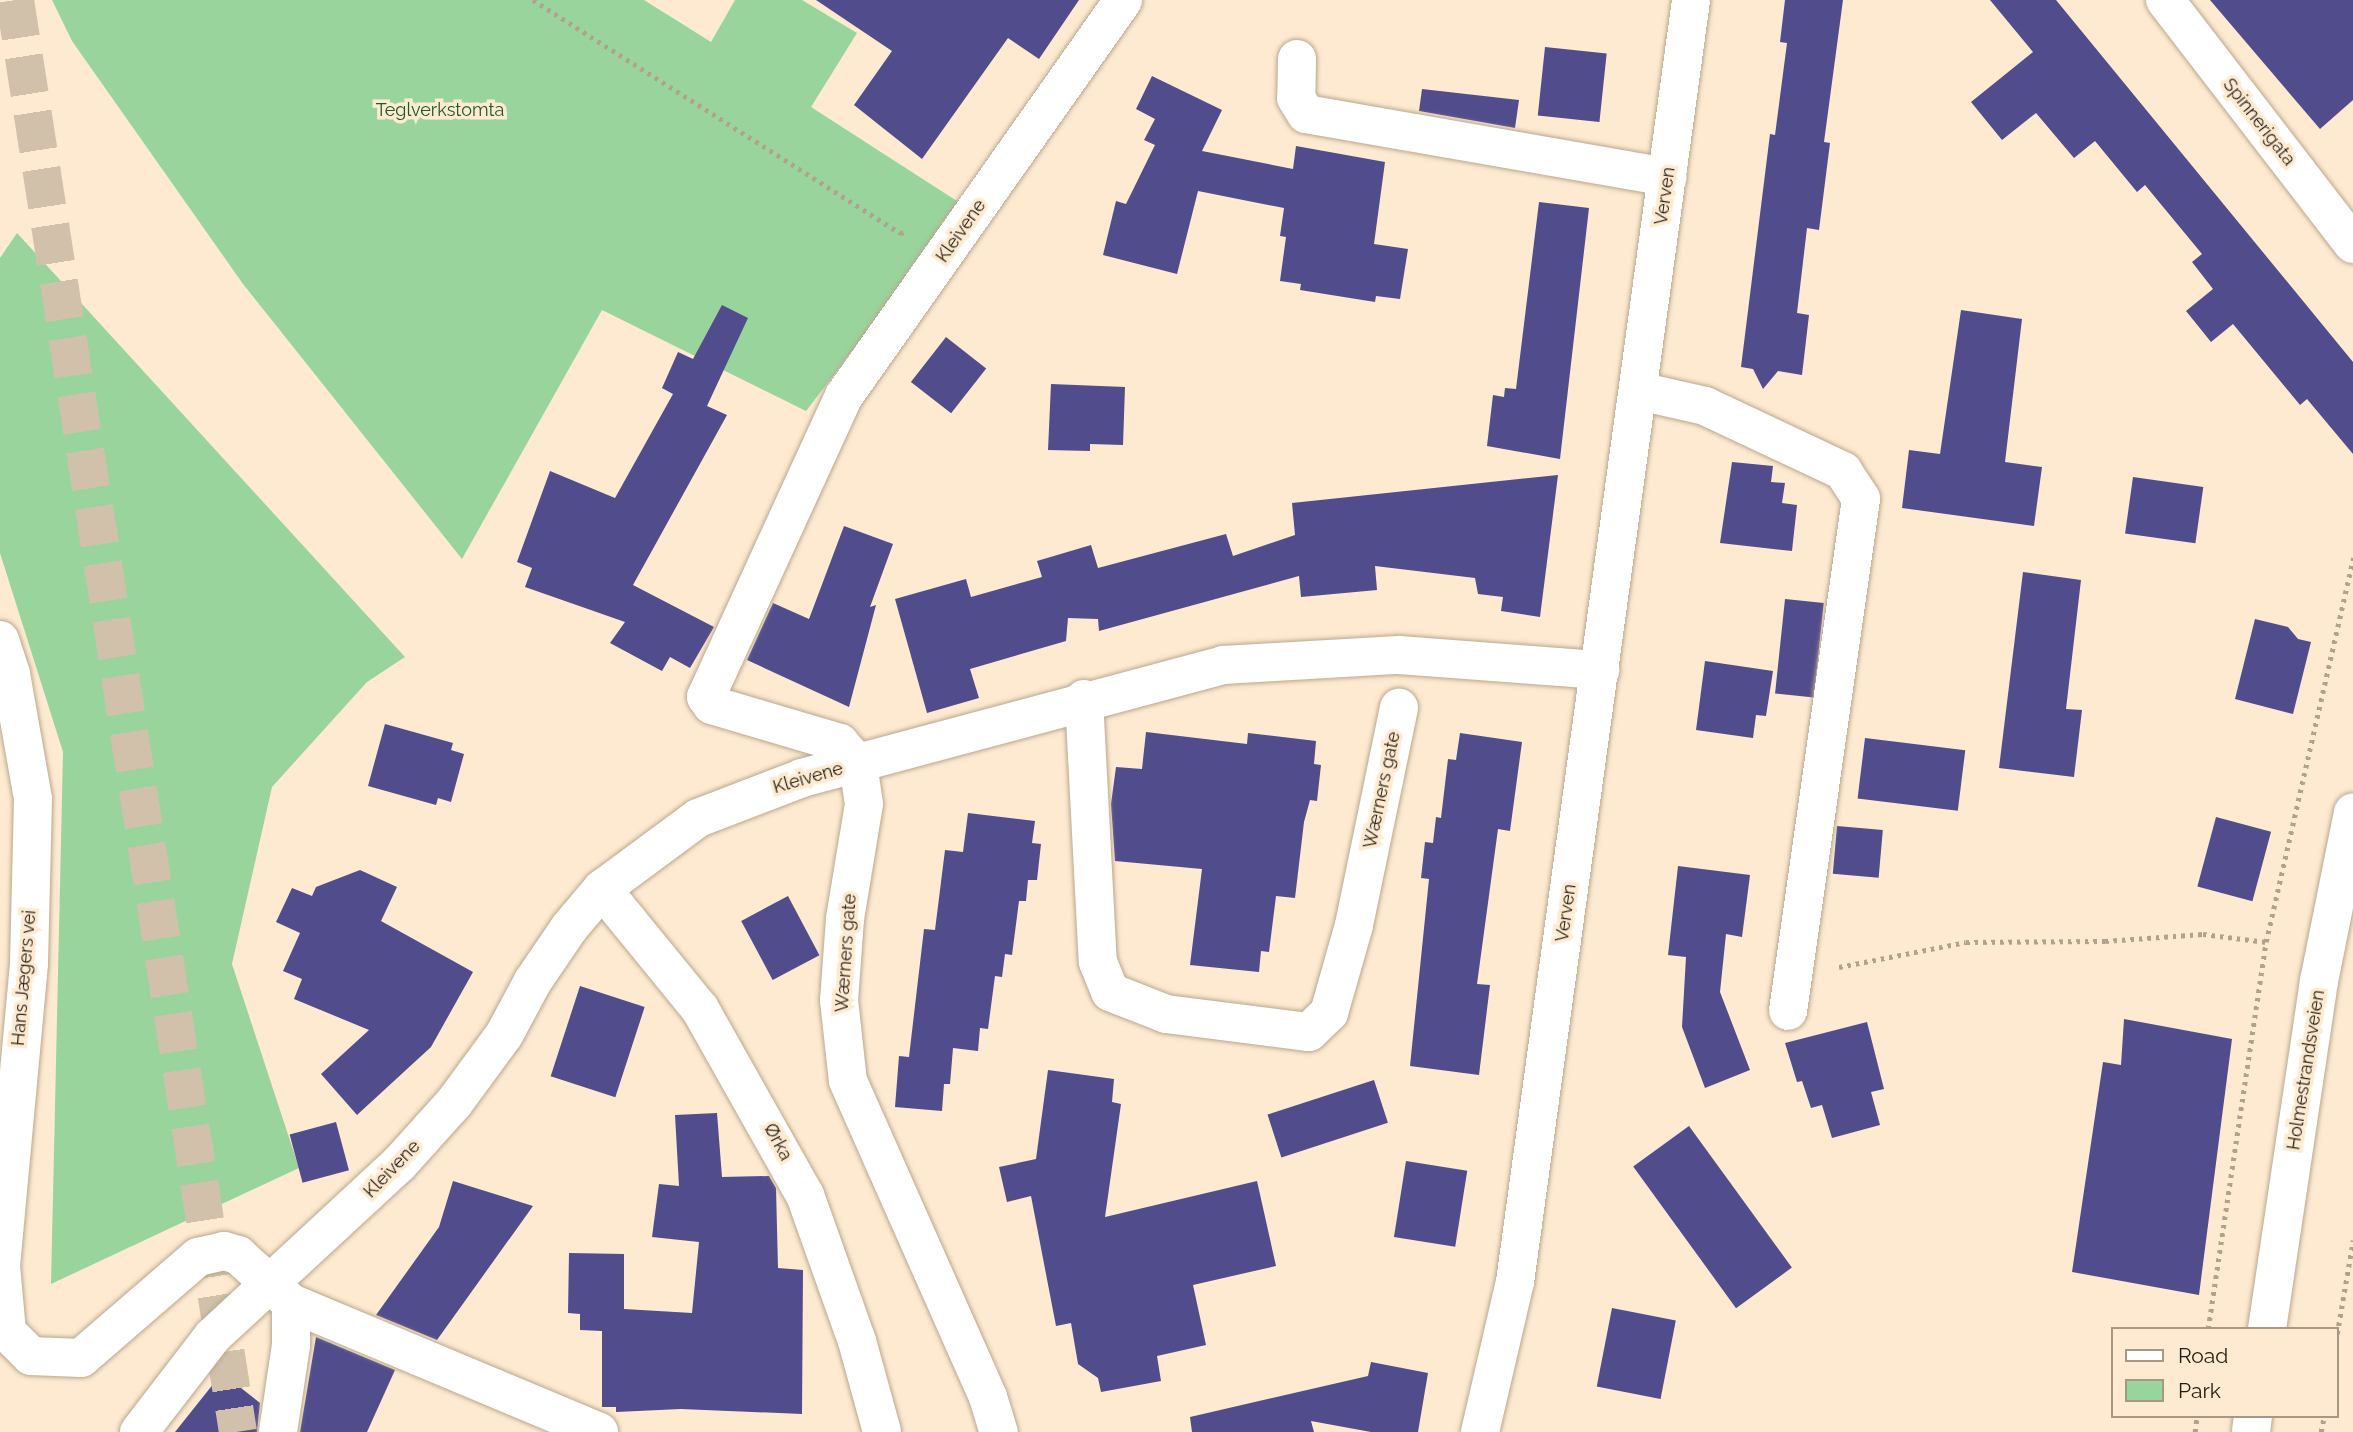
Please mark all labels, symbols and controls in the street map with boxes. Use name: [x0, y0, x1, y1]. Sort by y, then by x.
street label: Spinnerigata: [2218, 74, 2300, 170]
park label: Teglverkstomta: [376, 99, 504, 121]
street label: Verven: [1650, 166, 1680, 226]
street label: Kleivene: [932, 195, 990, 267]
street label: Wærners gate: [1359, 730, 1405, 850]
street label: Kleivene: [770, 758, 846, 798]
street label: Verven: [1551, 883, 1581, 943]
street label: Wærners gate: [831, 893, 861, 1013]
street label: Hans Jægers vei: [7, 909, 41, 1047]
street label: Holmestrandsveien: [2283, 988, 2329, 1152]
street label: Ørka: [759, 1120, 797, 1164]
street label: Kleivene: [359, 1136, 425, 1202]
legend: [2112, 1327, 2339, 1418]
text: Road: [2178, 1343, 2228, 1368]
text: Park: [2178, 1378, 2221, 1403]

